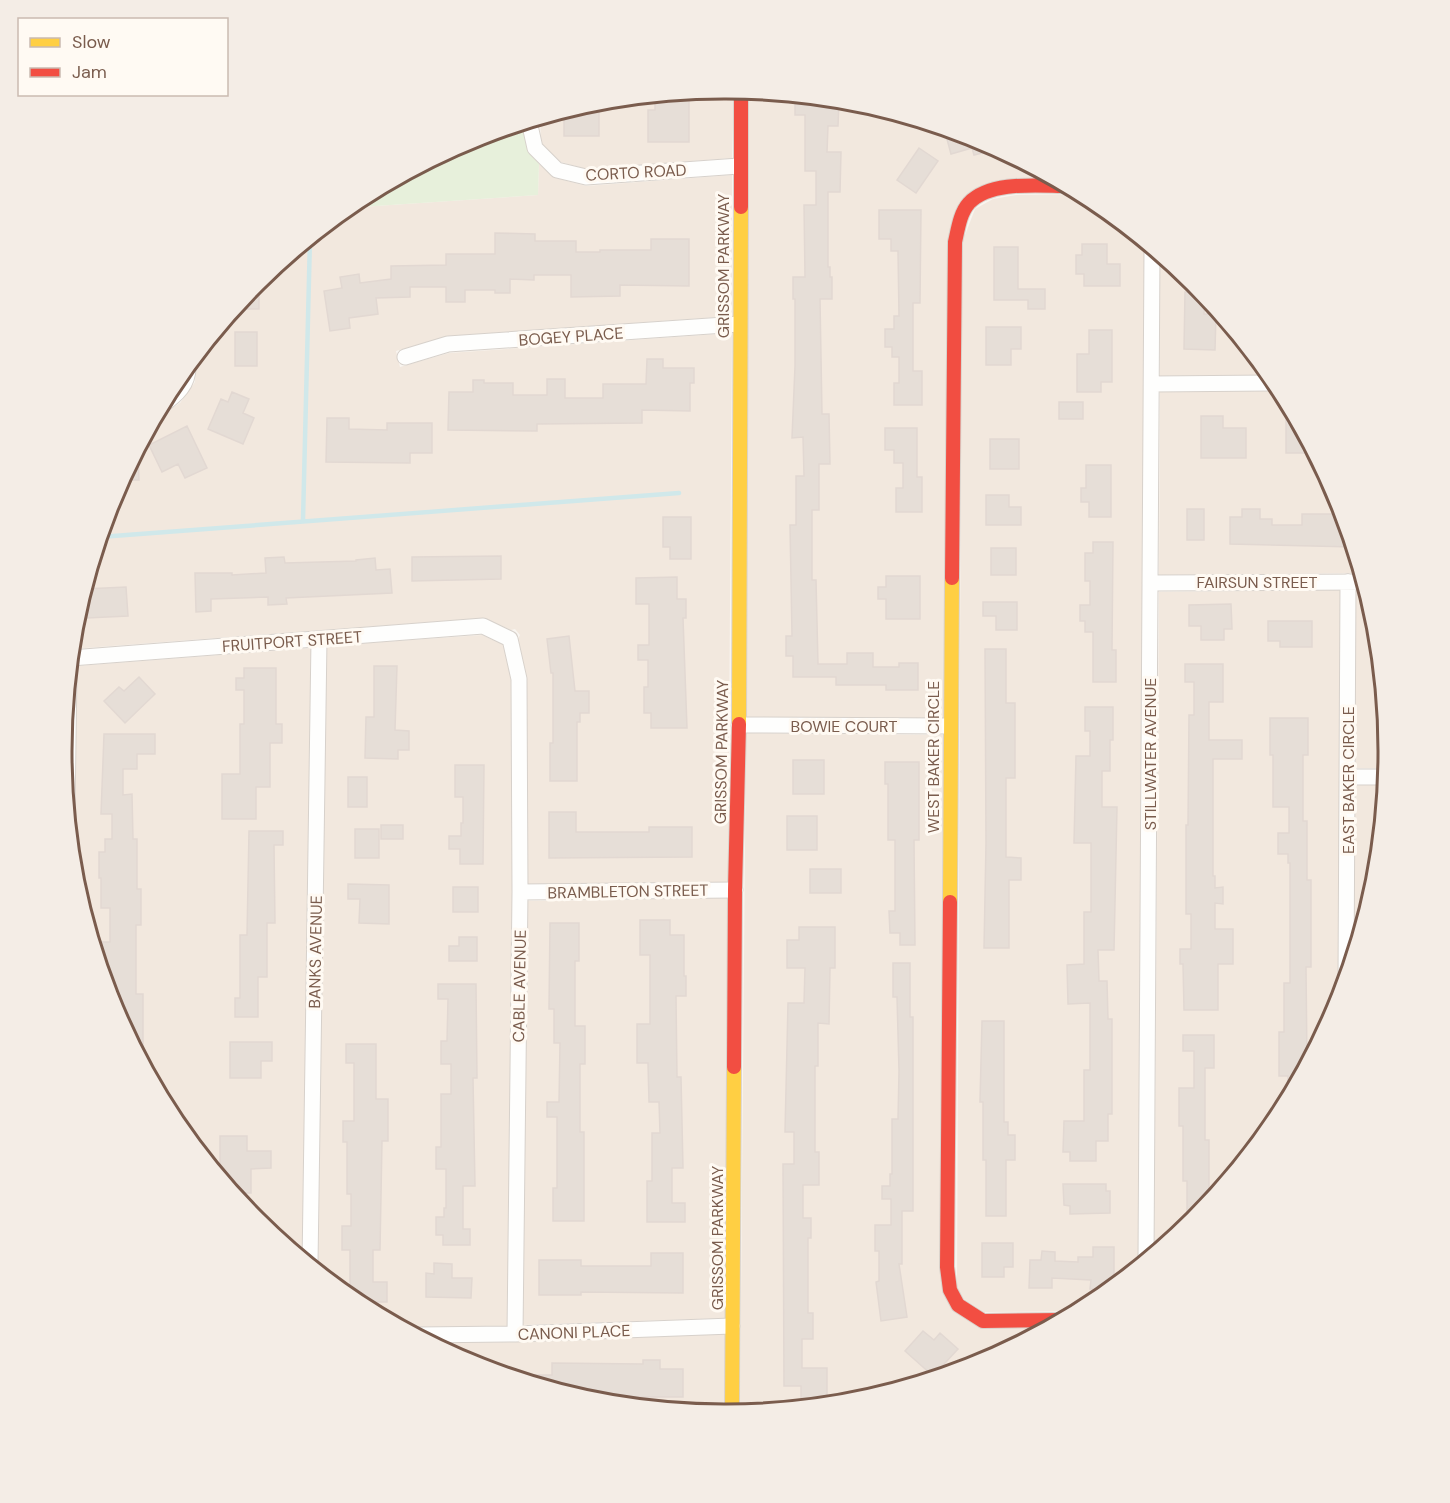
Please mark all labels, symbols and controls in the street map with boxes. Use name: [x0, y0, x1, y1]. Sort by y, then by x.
legend: [18, 18, 228, 96]
text: Slow: [72, 30, 111, 54]
text: Jam: [72, 60, 107, 84]
street label: CORTO ROAD: [585, 159, 687, 186]
street label: GRISSOM PARKWAY: [713, 194, 734, 338]
street label: BOGEY PLACE: [518, 322, 624, 351]
street label: FAIRSUN STREET: [1197, 572, 1317, 593]
street label: FRUITPORT STREET: [221, 626, 363, 657]
street label: STILLWATER AVENUE: [1140, 678, 1161, 830]
street label: GRISSOM PARKWAY: [710, 680, 733, 824]
street label: WEST BAKER CIRCLE: [923, 681, 944, 833]
street label: EAST BAKER CIRCLE: [1338, 706, 1359, 854]
street label: BOWIE COURT: [791, 716, 898, 737]
street label: BRAMBLETON STREET: [547, 880, 709, 903]
street label: BANKS AVENUE: [304, 895, 327, 1009]
street label: CABLE AVENUE: [508, 930, 531, 1042]
street label: GRISSOM PARKWAY: [707, 1166, 728, 1310]
street label: CANONI PLACE: [517, 1320, 631, 1345]

